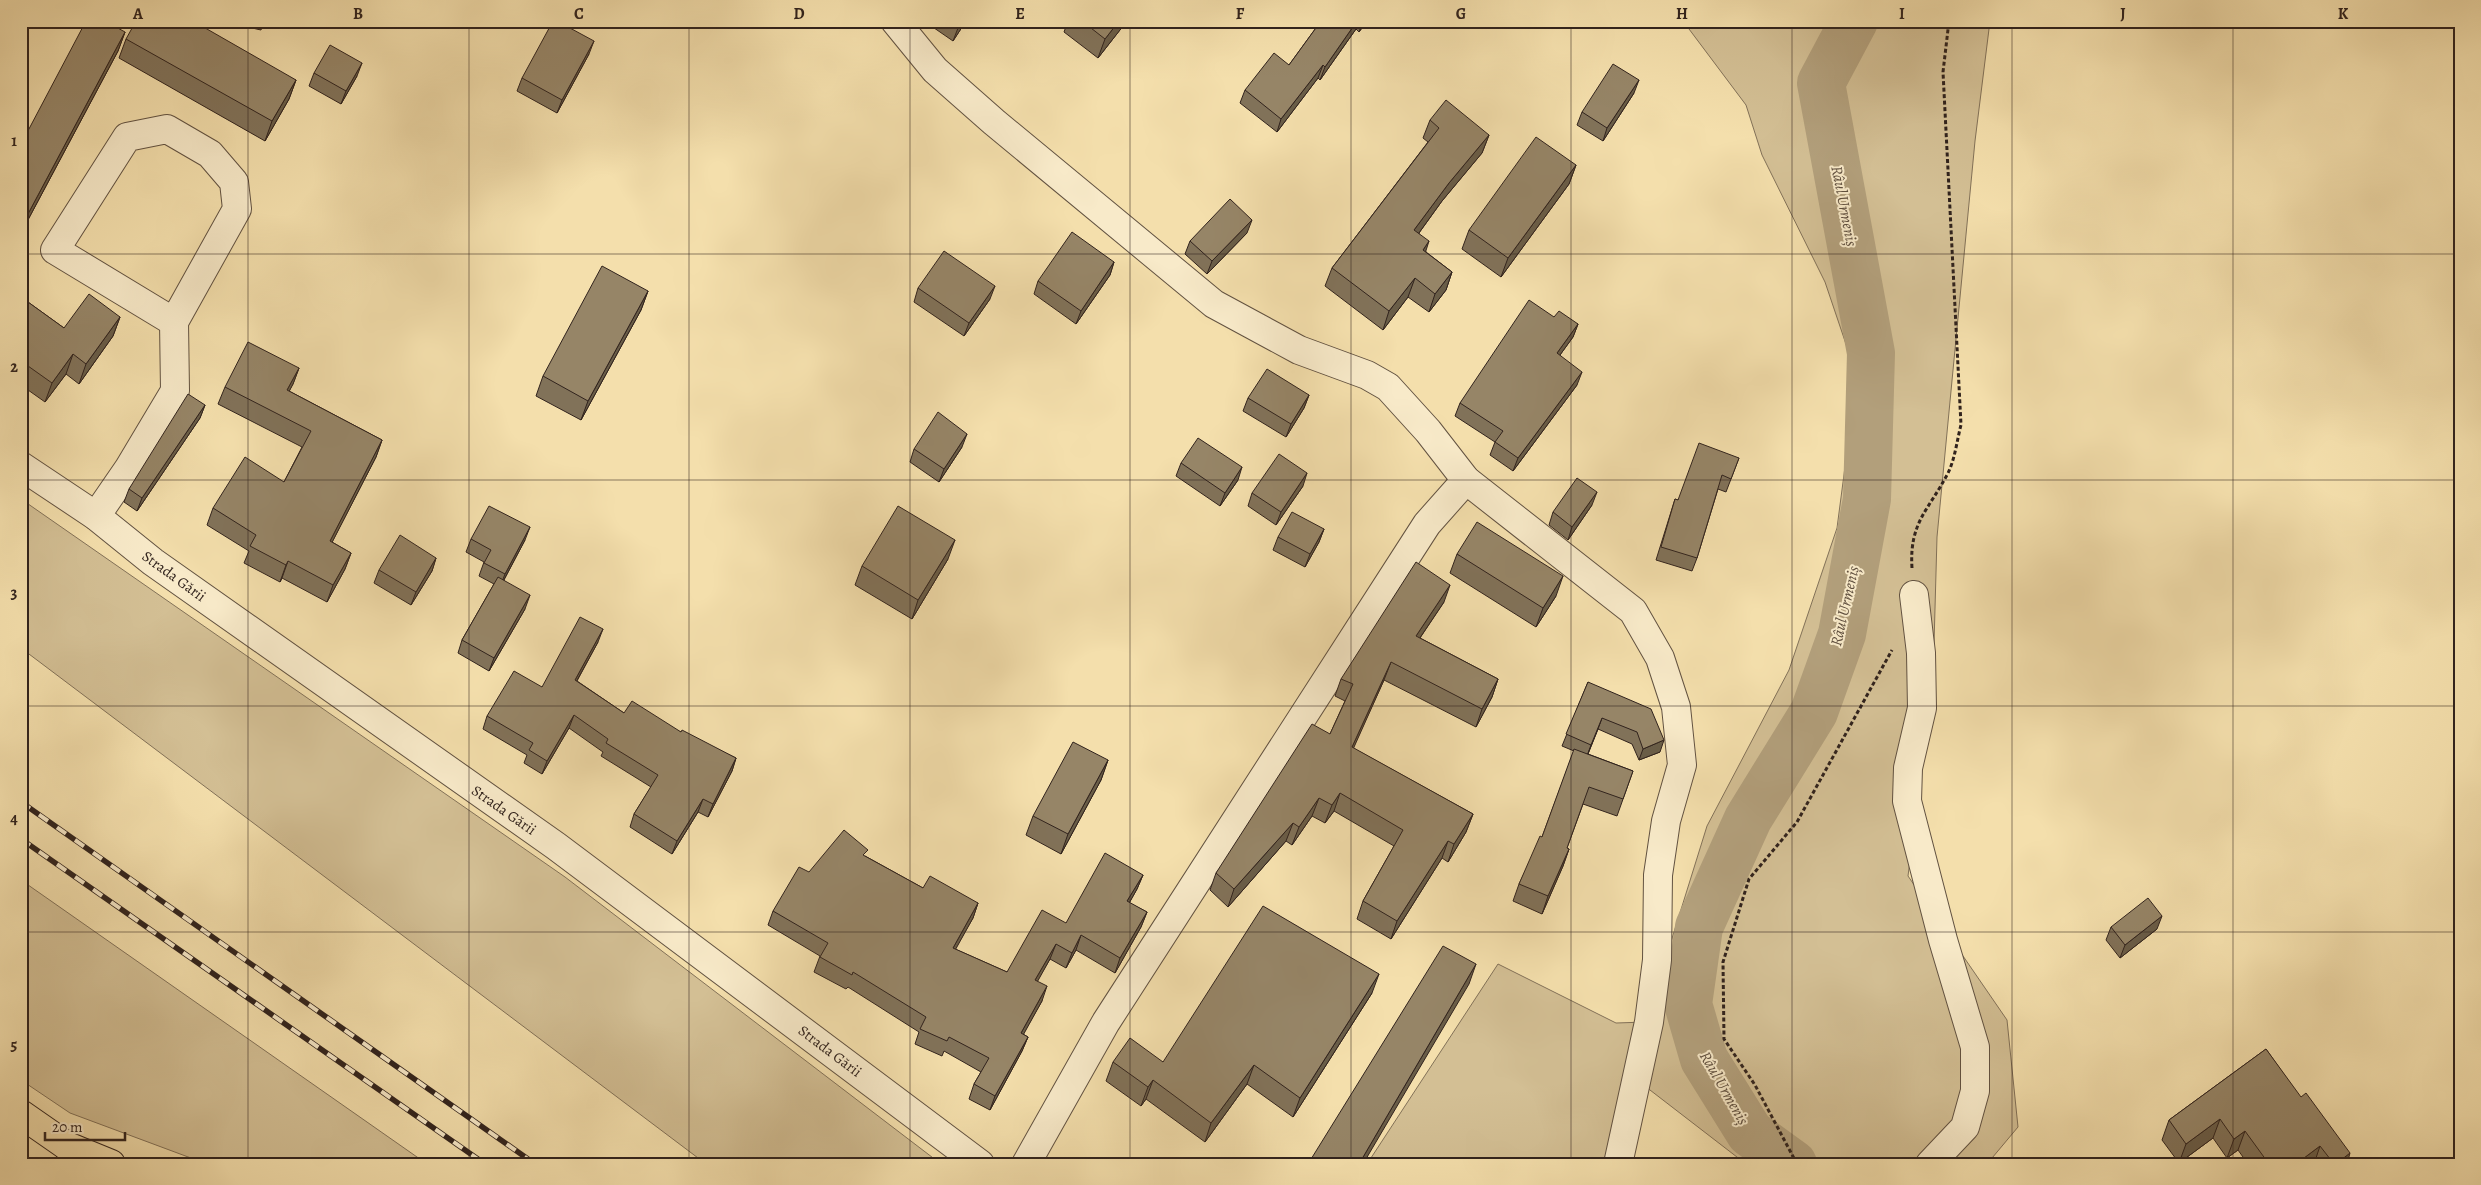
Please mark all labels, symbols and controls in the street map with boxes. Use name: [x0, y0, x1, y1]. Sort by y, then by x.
text: A: [132, 3, 144, 25]
text: B: [353, 3, 363, 25]
text: C: [574, 3, 584, 25]
text: D: [793, 3, 805, 25]
text: E: [1015, 3, 1025, 25]
text: F: [1236, 3, 1245, 25]
text: G: [1456, 3, 1466, 25]
text: H: [1676, 3, 1688, 25]
text: I: [1899, 3, 1905, 25]
text: J: [2120, 3, 2126, 25]
text: K: [2338, 3, 2349, 25]
text: 1: [11, 130, 17, 152]
water label: Râul Urmeniș: [1825, 164, 1863, 249]
text: 2: [10, 356, 18, 378]
street label: Strada Gării: [138, 546, 210, 606]
water label: Râul Urmeniș: [1825, 563, 1865, 648]
text: 3: [11, 582, 18, 604]
street label: Strada Gării: [468, 780, 540, 840]
text: 4: [10, 808, 18, 830]
street label: Strada Gării: [794, 1021, 866, 1081]
text: 5: [11, 1034, 18, 1056]
water label: Râul Urmeniș: [1694, 1047, 1754, 1129]
scale bar: [45, 1110, 125, 1142]
text: 20 m: [52, 1117, 83, 1137]

